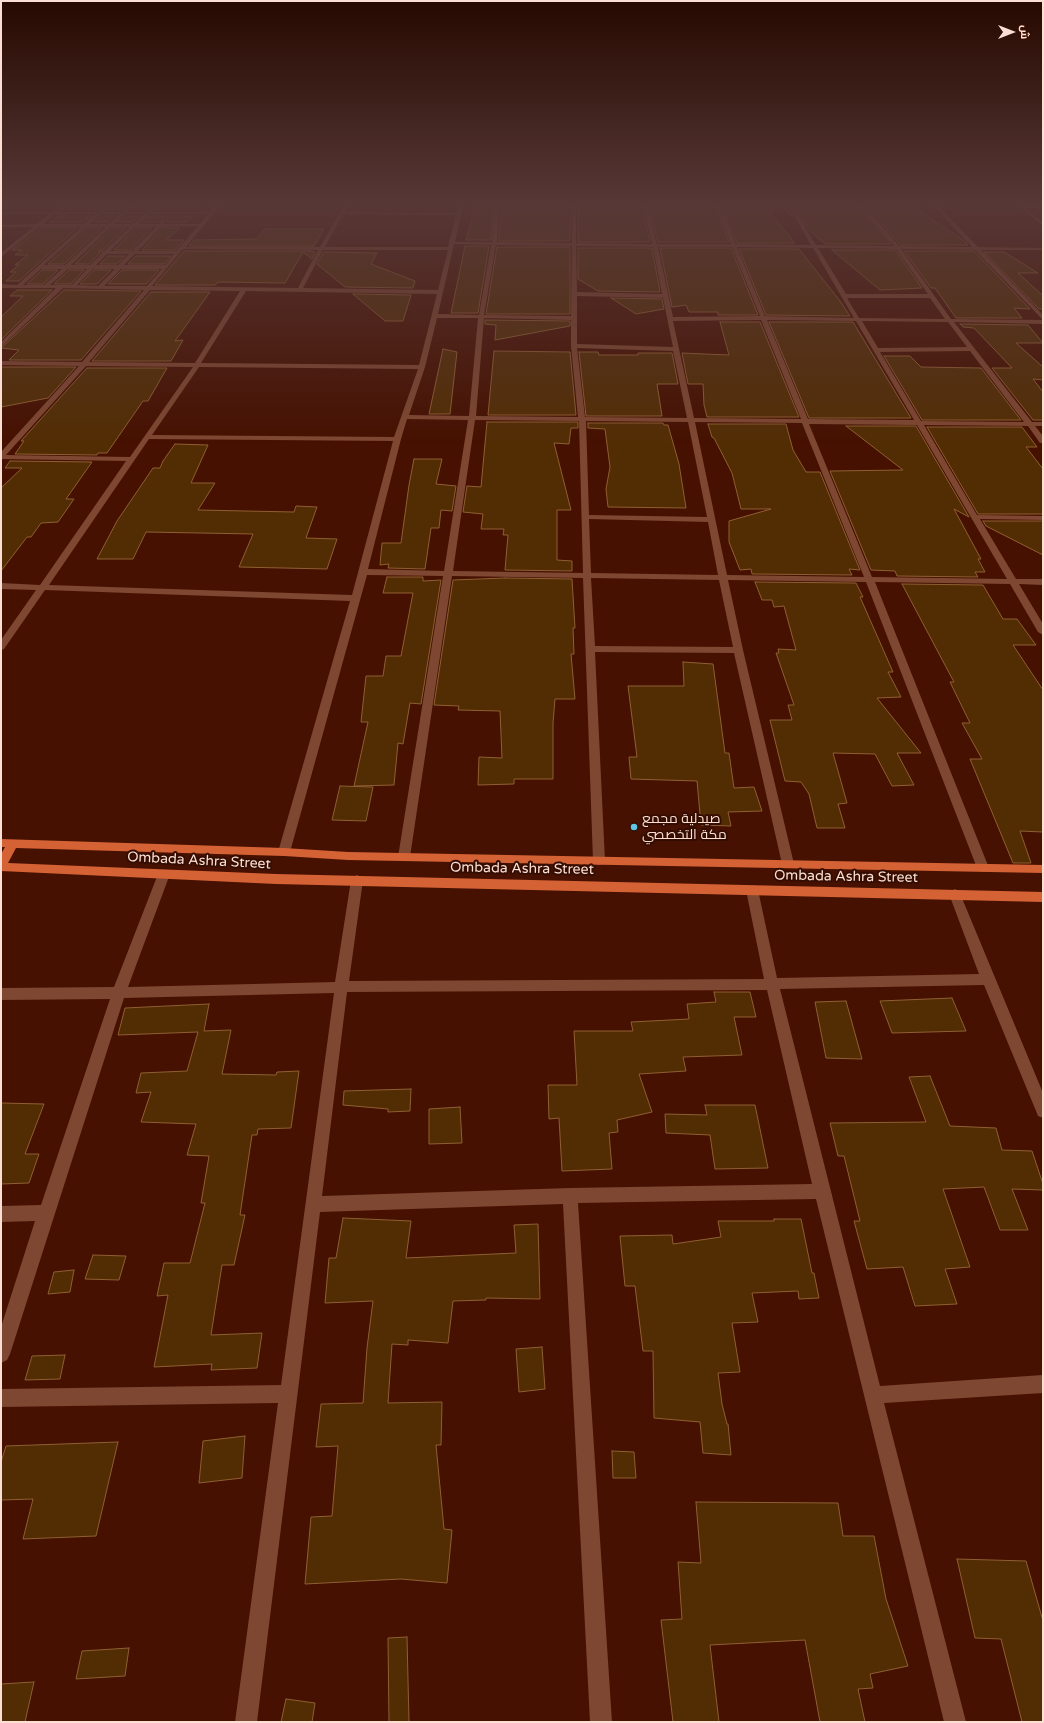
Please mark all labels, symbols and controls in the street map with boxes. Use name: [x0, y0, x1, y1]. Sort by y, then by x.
north arrow: [992, 12, 1032, 52]
text: ش: [1018, 25, 1031, 39]
place label: صيدلية مجمع مكة التخصصي: [642, 811, 727, 844]
marker: صيدلية مجمع مكة التخصصي: [629, 822, 639, 832]
street label: Ombada Ashra Street: [127, 849, 271, 873]
street label: Ombada Ashra Street: [450, 859, 594, 879]
street label: Ombada Ashra Street: [774, 867, 918, 887]

